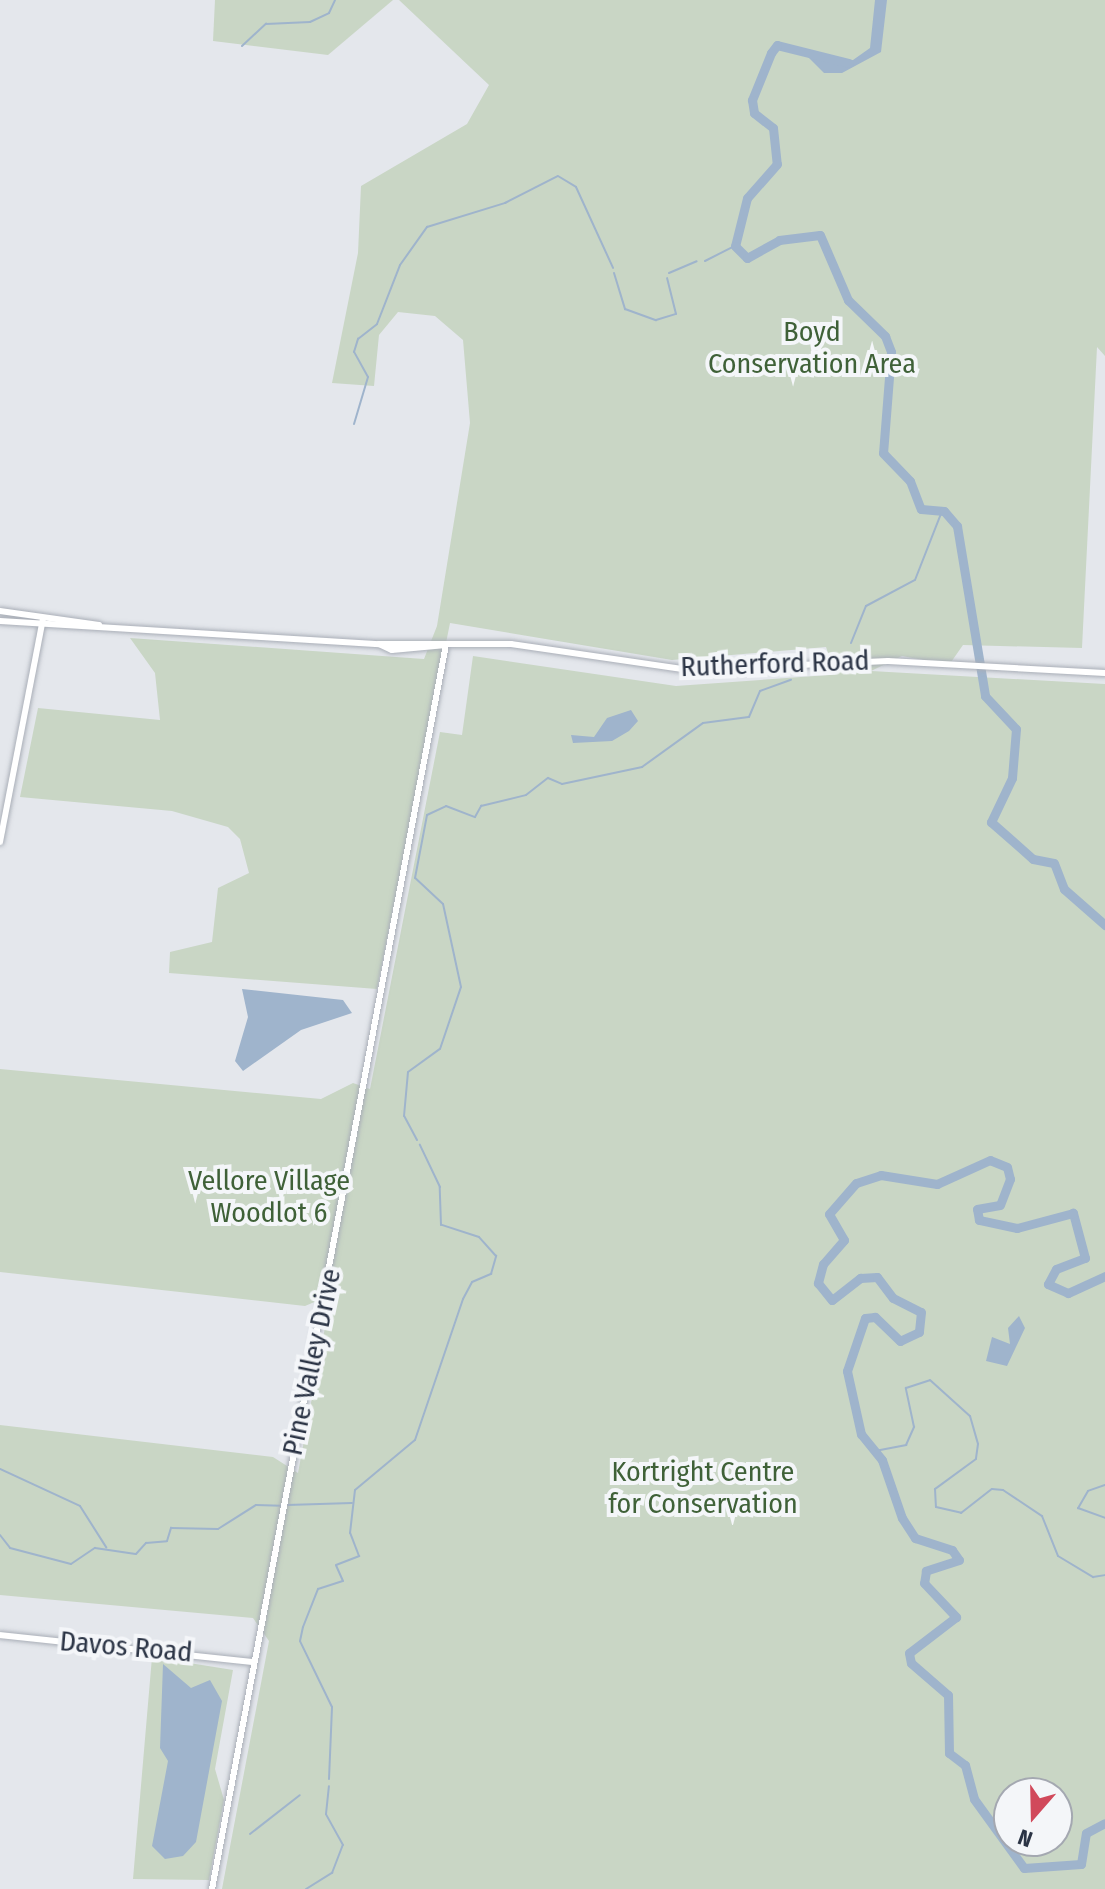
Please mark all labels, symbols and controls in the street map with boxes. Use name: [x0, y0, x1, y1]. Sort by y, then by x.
park label: Boyd Conservation Area: [708, 315, 916, 381]
street label: Rutherford Road: [680, 644, 870, 684]
park label: Vellore Village Woodlot 6: [188, 1164, 350, 1230]
street label: Pine Valley Drive: [276, 1266, 348, 1458]
park label: Kortright Centre for Conservation: [608, 1455, 798, 1521]
street label: Davos Road: [58, 1624, 194, 1670]
north arrow: [993, 1777, 1073, 1857]
text: N: [1014, 1823, 1036, 1853]

